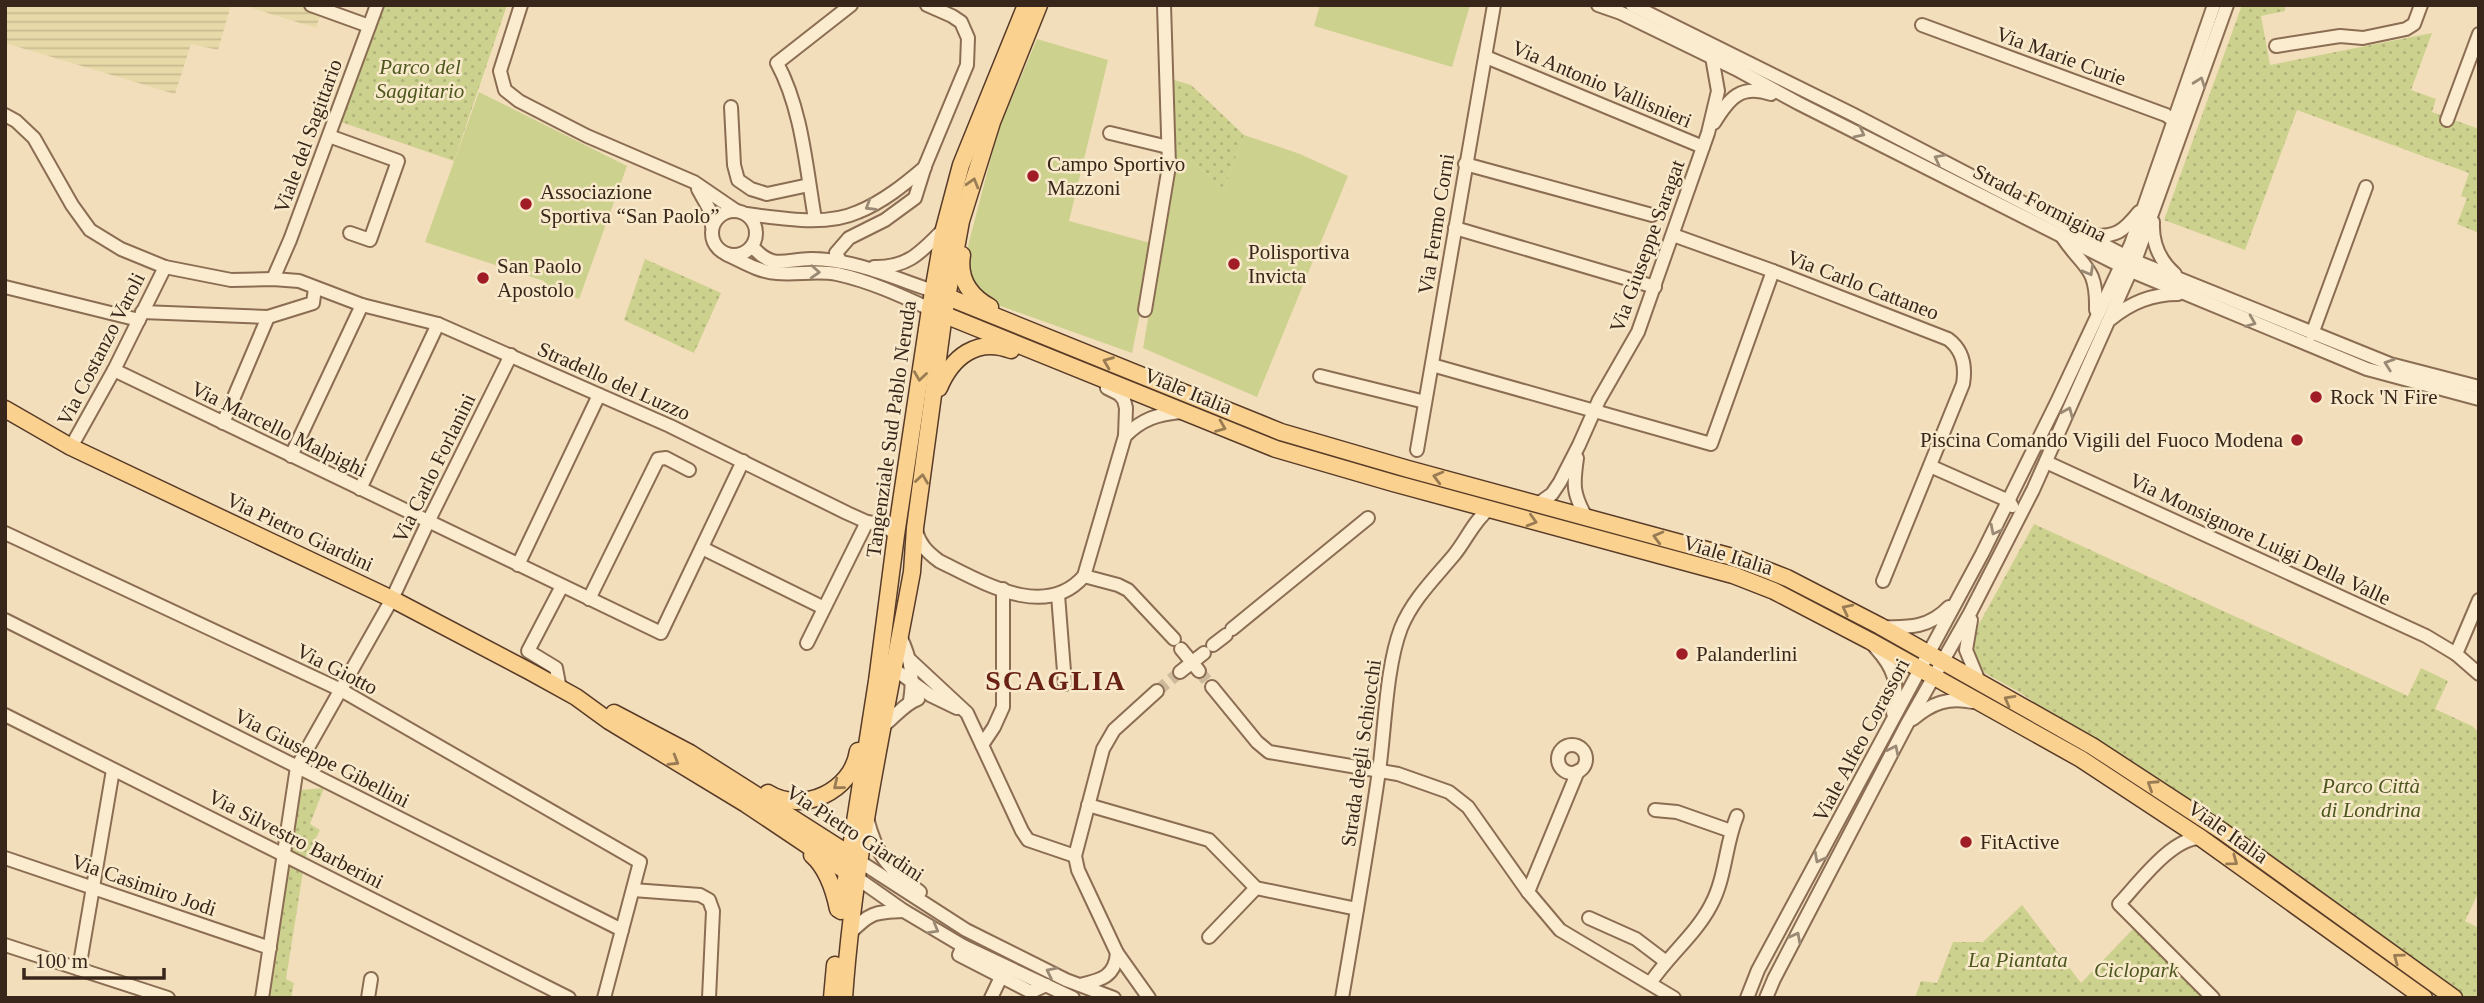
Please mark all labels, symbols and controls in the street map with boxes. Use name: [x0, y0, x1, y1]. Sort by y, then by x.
street label: Via Marie Curie: [1993, 21, 2129, 91]
street label: Via Antonio Vallisnieri: [1508, 35, 1696, 133]
park label: Parco del Saggitario: [376, 55, 464, 103]
street label: Viale del Sagittario: [269, 56, 347, 216]
one-way arrow: [2192, 76, 2206, 88]
one-way arrow: [1853, 124, 1865, 138]
place label: Campo Sportivo Mazzoni: [1047, 152, 1185, 200]
street label: Via Fermo Corni: [1413, 152, 1459, 296]
one-way arrow: [1934, 154, 1946, 168]
street label: Via Giuseppe Saragat: [1605, 156, 1689, 336]
street label: Strada Formigina: [1969, 159, 2111, 247]
marker: Campo Sportivo Mazzoni: [1025, 168, 1041, 184]
one-way arrow: [964, 177, 979, 189]
place label: Associazione Sportiva “San Paolo”: [540, 180, 720, 228]
marker: Associazione Sportiva “San Paolo”: [518, 196, 534, 212]
one-way arrow: [864, 197, 877, 210]
place label: Polisportiva Invicta: [1248, 240, 1350, 288]
street label: Via Carlo Cattaneo: [1784, 245, 1942, 325]
place label: San Paolo Apostolo: [497, 254, 582, 302]
marker: Polisportiva Invicta: [1226, 256, 1242, 272]
one-way arrow: [2081, 264, 2094, 277]
one-way arrow: [810, 265, 821, 280]
street label: Via Costanzo Varoli: [52, 268, 150, 430]
marker: San Paolo Apostolo: [475, 270, 491, 286]
street label: Tangenziale Sud Pablo Neruda: [861, 298, 921, 559]
one-way arrow: [2245, 313, 2257, 327]
street label: Stradello del Luzzo: [534, 337, 694, 425]
one-way arrow: [1103, 356, 1115, 370]
one-way arrow: [2384, 358, 2396, 372]
street label: Viale Italia: [1141, 363, 1236, 420]
one-way arrow: [913, 370, 928, 382]
street label: Via Marcello Malpighi: [187, 376, 371, 482]
place label: Rock 'N Fire: [2330, 385, 2438, 409]
street label: Via Carlo Forlanini: [387, 389, 481, 547]
marker: Rock 'N Fire: [2308, 389, 2324, 405]
one-way arrow: [2060, 406, 2074, 419]
one-way arrow: [1214, 418, 1226, 432]
place label: Piscina Comando Vigili del Fuoco Modena: [1920, 428, 2284, 452]
marker: Piscina Comando Vigili del Fuoco Modena: [2289, 432, 2305, 448]
street label: Via Monsignore Luigi Della Valle: [2126, 468, 2394, 610]
one-way arrow: [1432, 471, 1444, 485]
one-way arrow: [914, 474, 929, 485]
street label: Via Pietro Giardini: [223, 487, 378, 577]
one-way arrow: [1526, 512, 1538, 527]
one-way arrow: [1990, 522, 2003, 535]
one-way arrow: [1652, 530, 1664, 545]
street label: Viale Italia: [1680, 530, 1776, 580]
one-way arrow: [1842, 604, 1854, 618]
street label: Via Giotto: [292, 638, 382, 700]
place label: Palanderlini: [1696, 642, 1798, 666]
marker: Palanderlini: [1674, 646, 1690, 662]
street label: Viale Alfeo Corassori: [1808, 654, 1914, 826]
street label: Strada degli Schiocchi: [1336, 658, 1386, 848]
district label: SCAGLIA: [985, 665, 1127, 696]
one-way arrow: [2004, 695, 2017, 708]
street label: Via Giuseppe Gibellini: [230, 703, 414, 813]
one-way arrow: [1886, 745, 1900, 757]
one-way arrow: [667, 753, 680, 766]
park label: Parco Città di Londrina: [2321, 774, 2421, 822]
one-way arrow: [833, 777, 846, 790]
street label: Via Pietro Giardini: [781, 779, 929, 887]
one-way arrow: [2146, 780, 2159, 793]
street label: Via Silvestro Barberini: [204, 784, 388, 894]
street label: Viale Italia: [2183, 796, 2273, 869]
place label: FitActive: [1980, 830, 2059, 854]
marker: FitActive: [1958, 834, 1974, 850]
street label: Via Casimiro Jodi: [68, 849, 220, 921]
one-way arrow: [1813, 851, 1827, 863]
one-way arrow: [2225, 853, 2238, 865]
one-way arrow: [927, 921, 940, 934]
one-way arrow: [1788, 931, 1801, 944]
scale bar: [24, 936, 164, 980]
park label: La Piantata: [1967, 948, 2068, 972]
text: 100 m: [35, 949, 88, 973]
one-way arrow: [2393, 954, 2406, 966]
park label: Ciclopark: [2094, 958, 2179, 982]
one-way arrow: [1046, 967, 1058, 981]

